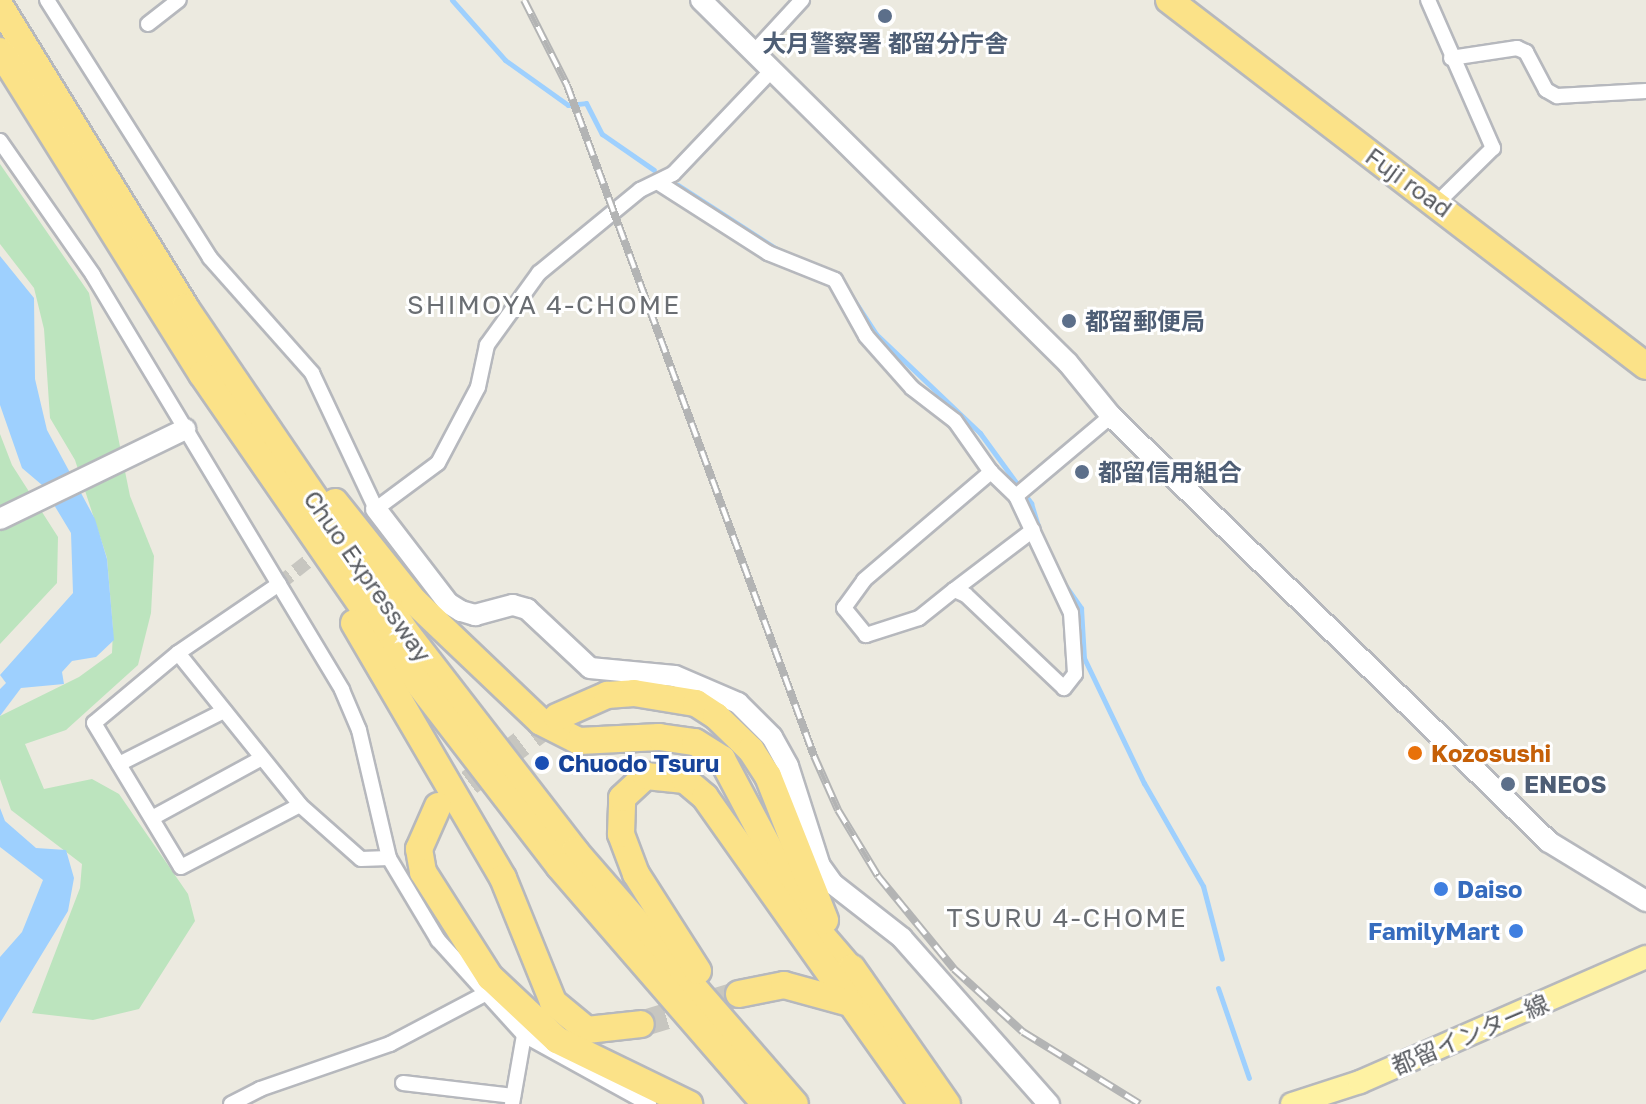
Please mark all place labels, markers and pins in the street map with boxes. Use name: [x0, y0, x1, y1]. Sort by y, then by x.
marker: 大月警察署 都留分庁舎: [876, 7, 894, 25]
place label: 大月警察署 都留分庁舎: [762, 29, 1008, 57]
place label: 都留郵便局: [1085, 307, 1205, 335]
marker: 都留郵便局: [1060, 312, 1078, 330]
place label: 都留信用組合: [1098, 458, 1242, 486]
marker: 都留信用組合: [1073, 463, 1091, 481]
place label: Kozosushi: [1431, 739, 1551, 767]
marker: Kozosushi: [1406, 744, 1424, 762]
place label: Chuodo Tsuru: [558, 749, 719, 777]
marker: Chuodo Tsuru: [533, 754, 551, 772]
place label: ENEOS: [1524, 770, 1607, 798]
marker: ENEOS: [1499, 775, 1517, 793]
place label: Daiso: [1457, 875, 1522, 903]
marker: Daiso: [1432, 880, 1450, 898]
place label: FamilyMart: [1368, 917, 1500, 945]
marker: FamilyMart: [1507, 922, 1525, 940]

